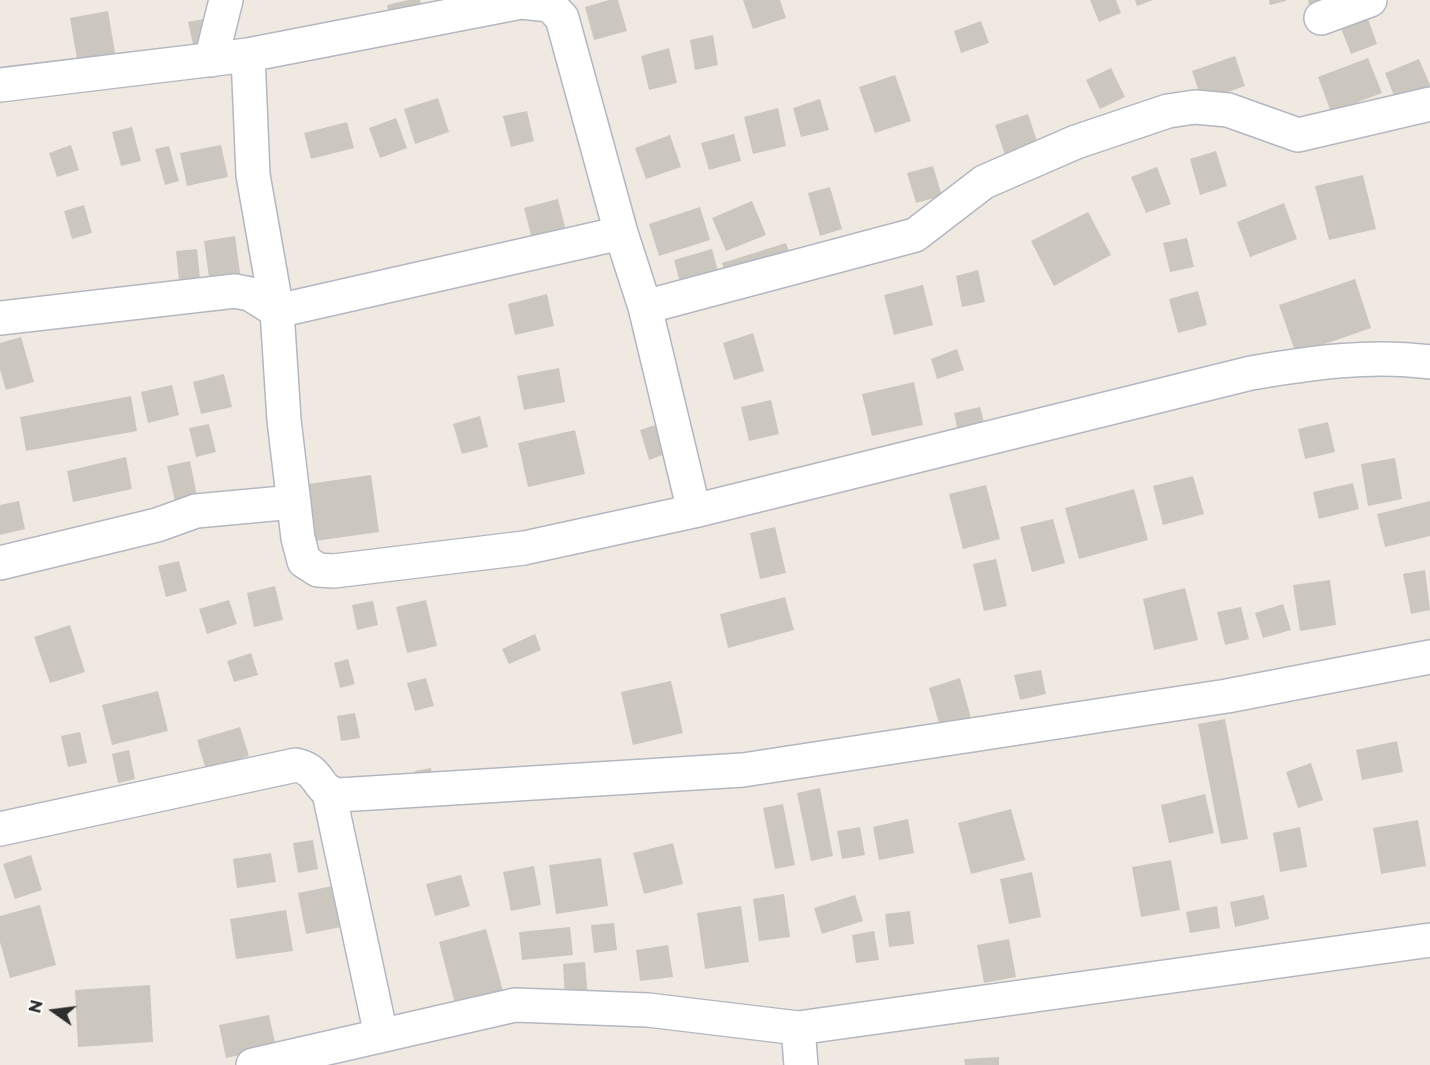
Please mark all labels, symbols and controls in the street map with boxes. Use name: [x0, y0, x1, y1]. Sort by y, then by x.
north arrow: [24, 981, 84, 1041]
text: N: [25, 998, 47, 1015]

